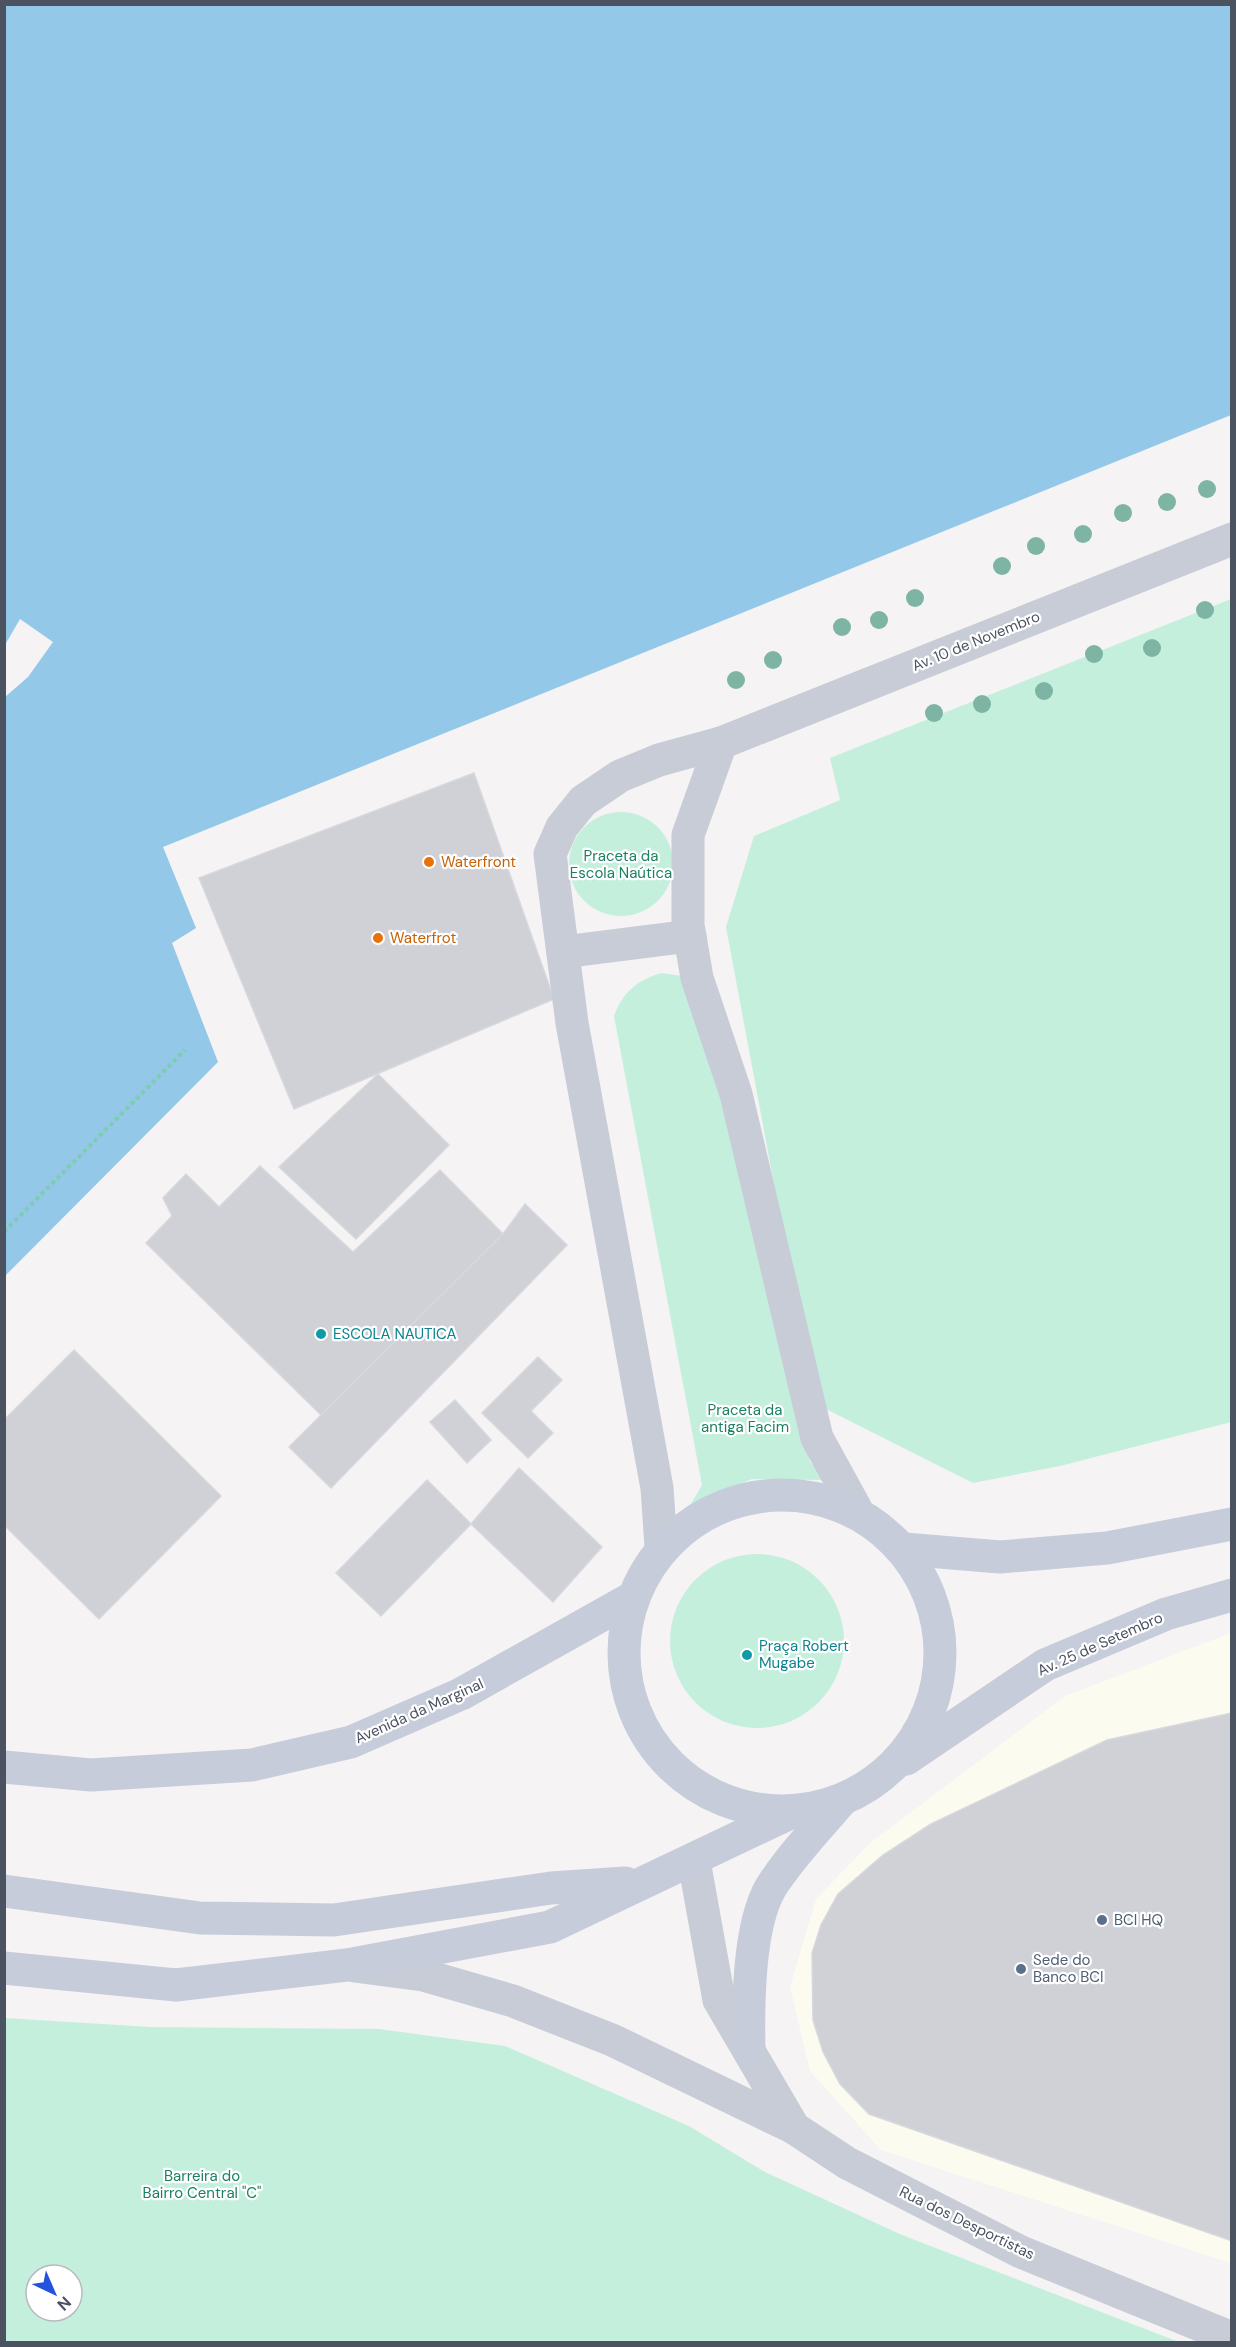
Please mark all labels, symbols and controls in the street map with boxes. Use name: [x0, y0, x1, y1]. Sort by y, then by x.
street label: Av. 10 de Novembro: [909, 606, 1043, 676]
park label: Praceta da Escola Naútica: [570, 846, 672, 883]
place label: Waterfront: [441, 852, 516, 872]
marker: Waterfront: [422, 855, 436, 869]
place label: Waterfrot: [390, 928, 456, 948]
marker: Waterfrot: [371, 931, 385, 945]
place label: ESCOLA NAUTICA: [333, 1324, 457, 1344]
marker: ESCOLA NAUTICA: [314, 1327, 328, 1341]
park label: Praceta da antiga Facim: [701, 1400, 789, 1437]
street label: Av. 25 de Setembro: [1034, 1607, 1166, 1681]
place label: Praça Robert Mugabe: [759, 1636, 849, 1673]
marker: Praça Robert Mugabe: [740, 1648, 754, 1662]
street label: Avenida da Marginal: [352, 1674, 486, 1748]
place label: BCI HQ: [1114, 1910, 1163, 1930]
marker: BCI HQ: [1095, 1913, 1109, 1927]
place label: Sede do Banco BCI: [1033, 1950, 1104, 1987]
marker: Sede do Banco BCI: [1014, 1962, 1028, 1976]
park label: Barreira do Bairro Central "C": [143, 2166, 261, 2203]
street label: Rua dos Desportistas: [896, 2182, 1038, 2264]
north arrow: [24, 2263, 84, 2323]
text: N: [53, 2292, 76, 2315]

